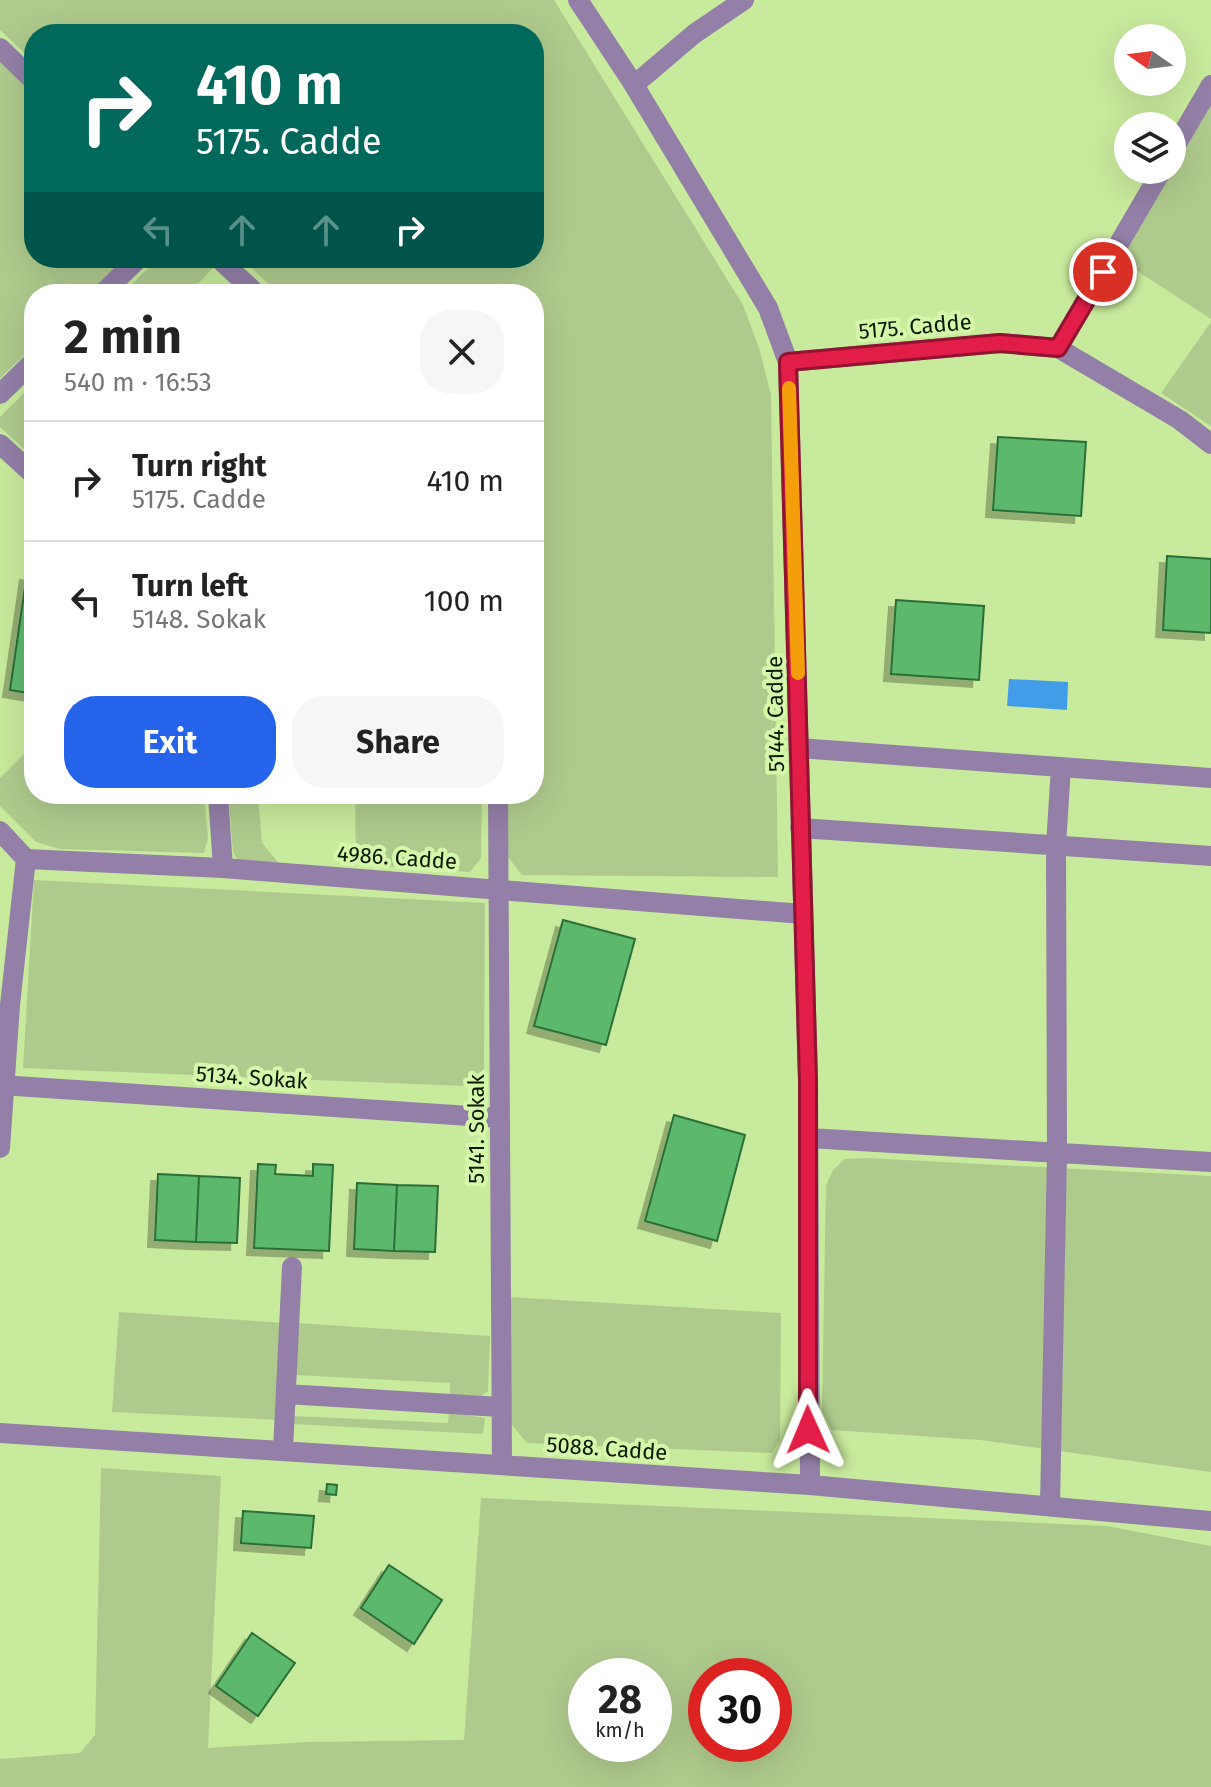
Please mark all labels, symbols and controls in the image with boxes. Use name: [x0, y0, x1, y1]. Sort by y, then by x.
north arrow: [1114, 24, 1186, 96]
map controls: [1114, 24, 1186, 184]
text: 410 m: [196, 52, 343, 119]
icon: right: [64, 56, 168, 160]
button: layers: [1114, 112, 1186, 184]
text: 5175. Cadde: [196, 120, 382, 164]
icon: left: [136, 208, 180, 252]
icon: ahead: [220, 208, 264, 252]
icon: ahead: [304, 208, 348, 252]
icon: right: [388, 208, 432, 252]
pin: [1069, 238, 1137, 306]
icon: arrive: [1081, 250, 1125, 294]
text: 2 min: [64, 308, 182, 366]
street label: 5175. Cadde: [857, 308, 973, 345]
button: close: [420, 310, 504, 394]
text: 540 m · 16:53: [64, 367, 212, 398]
text: Turn right: [132, 448, 267, 484]
icon: right: [64, 459, 108, 503]
text: 410 m: [426, 463, 504, 499]
text: 5175. Cadde: [132, 484, 266, 515]
text: Turn left: [132, 568, 248, 604]
icon: left: [64, 579, 108, 623]
text: 100 m: [424, 583, 504, 619]
text: 5148. Sokak: [132, 604, 266, 635]
street label: 5144. Cadde: [761, 656, 790, 772]
button: Exit: [64, 696, 276, 788]
button: Share: [292, 696, 504, 788]
street label: 4986. Cadde: [336, 840, 458, 875]
street label: 5134. Sokak: [195, 1060, 310, 1095]
street label: 5141. Sokak: [463, 1074, 490, 1184]
position arrow: [766, 1388, 850, 1472]
street label: 5088. Cadde: [546, 1431, 668, 1466]
speed limit sign: 30: [688, 1658, 792, 1762]
text: 28: [598, 1676, 642, 1724]
text: km/h: [595, 1718, 645, 1742]

